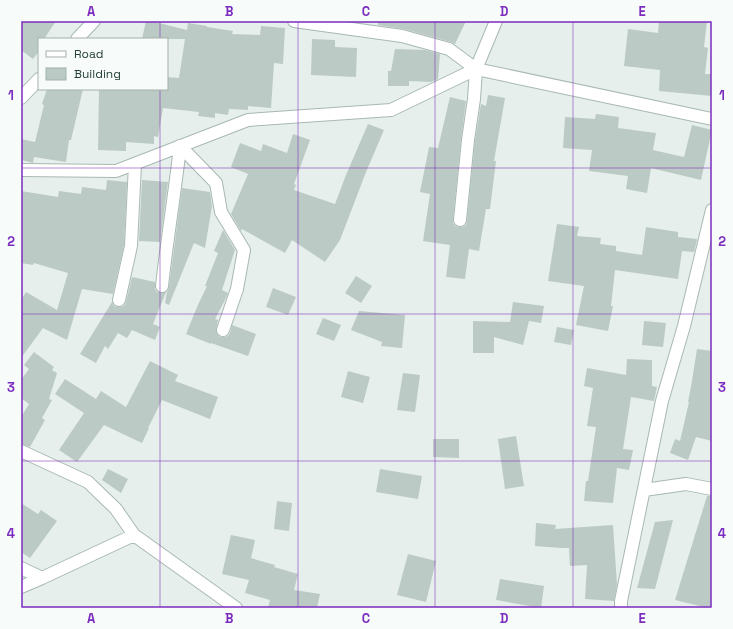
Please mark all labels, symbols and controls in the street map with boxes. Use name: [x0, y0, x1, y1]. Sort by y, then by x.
text: A: [87, 3, 96, 20]
text: B: [225, 3, 234, 20]
text: C: [362, 3, 370, 20]
text: D: [500, 3, 509, 20]
text: E: [638, 3, 646, 20]
legend: [38, 38, 168, 90]
text: Road: [74, 46, 103, 62]
text: Building: [74, 66, 121, 82]
text: 1: [8, 87, 14, 104]
text: 1: [719, 87, 725, 104]
text: 2: [7, 233, 15, 250]
text: 2: [718, 233, 726, 250]
text: 3: [7, 379, 15, 396]
text: 3: [718, 379, 726, 396]
text: 4: [7, 525, 15, 542]
text: 4: [718, 525, 726, 542]
text: A: [87, 610, 96, 627]
text: B: [225, 610, 234, 627]
text: C: [362, 610, 370, 627]
text: D: [500, 610, 509, 627]
text: E: [638, 610, 646, 627]

